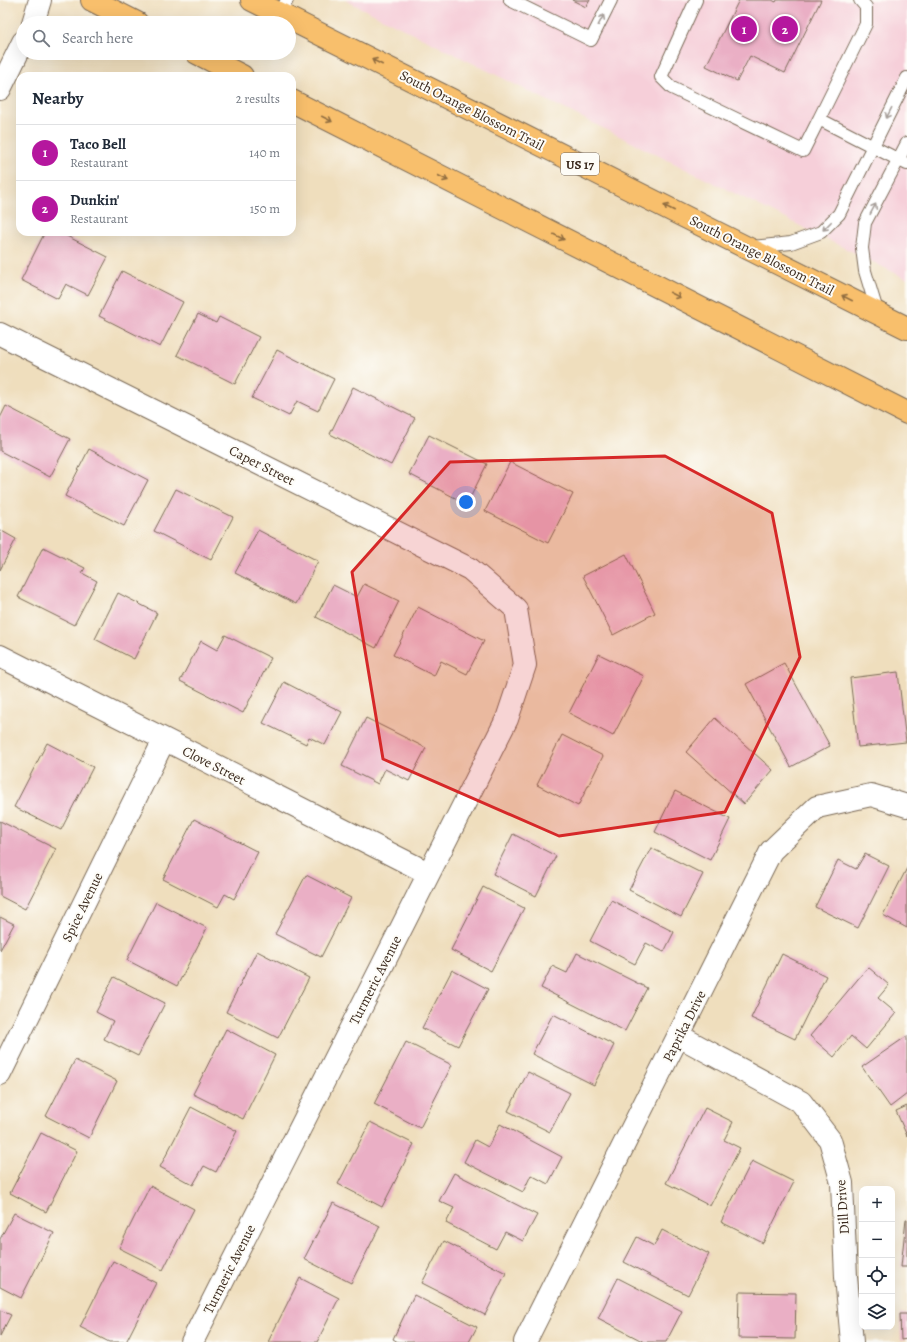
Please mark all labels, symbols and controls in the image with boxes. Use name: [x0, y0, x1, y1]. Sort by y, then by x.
one-way arrow: [598, 14, 605, 26]
pin: 1: [731, 14, 757, 44]
pin: 2: [772, 14, 798, 44]
search box: [16, 16, 296, 60]
icon: search: [30, 27, 52, 49]
text: Search here: [62, 28, 133, 48]
one-way arrow: [371, 58, 383, 65]
street label: South Orange Blossom Trail: [396, 66, 548, 155]
text: Nearby: [32, 87, 83, 110]
text: 2 results: [236, 90, 280, 107]
one-way arrow: [885, 107, 892, 119]
one-way arrow: [321, 116, 333, 123]
text: Taco Bell: [70, 134, 126, 154]
text: 1: [43, 144, 47, 161]
text: 140 m: [249, 144, 280, 161]
road number: US 17: [561, 153, 599, 175]
text: Restaurant: [70, 154, 128, 171]
one-way arrow: [436, 175, 448, 182]
text: Dunkin': [70, 190, 119, 210]
text: 2: [42, 200, 48, 217]
text: 150 m: [250, 200, 280, 217]
one-way arrow: [869, 203, 877, 215]
one-way arrow: [663, 204, 675, 211]
text: Restaurant: [70, 210, 128, 227]
street label: South Orange Blossom Trail: [686, 211, 838, 300]
one-way arrow: [822, 221, 832, 231]
one-way arrow: [552, 233, 564, 241]
one-way arrow: [668, 292, 680, 300]
one-way arrow: [842, 294, 854, 301]
street label: Caper Street: [226, 441, 298, 490]
your location: [456, 492, 476, 512]
street label: Clove Street: [179, 741, 249, 790]
street label: Spice Avenue: [57, 869, 107, 945]
street label: Turmeric Avenue: [345, 932, 406, 1028]
street label: Paprika Drive: [658, 987, 711, 1065]
street label: Dill Drive: [831, 1179, 854, 1235]
map controls: [859, 1186, 895, 1330]
button: +: [859, 1186, 895, 1222]
street label: Turmeric Avenue: [199, 1221, 260, 1317]
button: −: [859, 1222, 895, 1258]
button: locate: [859, 1258, 895, 1294]
button: layers: [859, 1294, 895, 1330]

